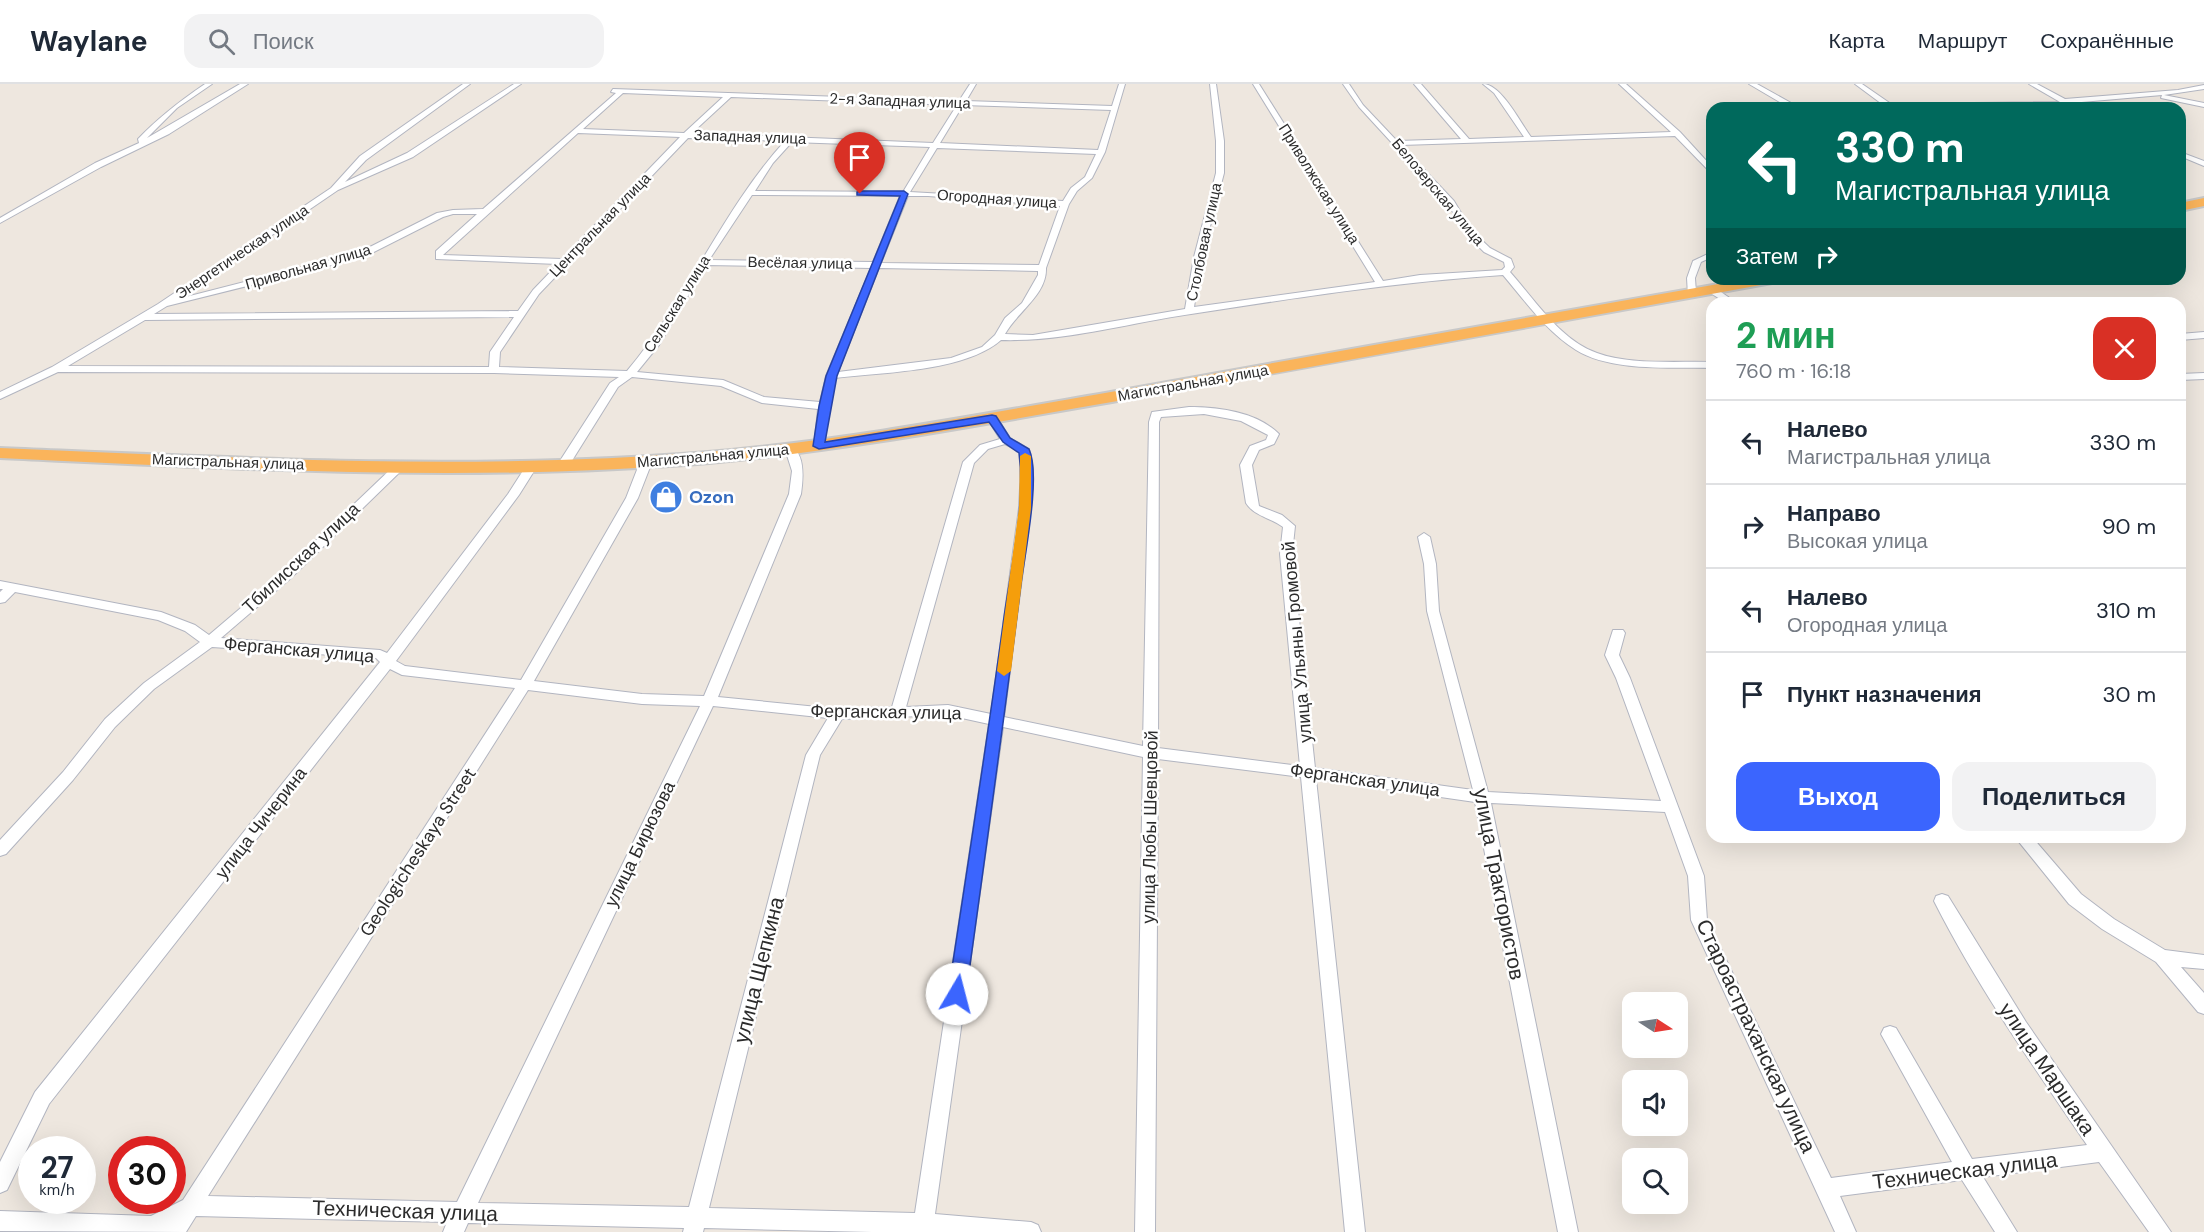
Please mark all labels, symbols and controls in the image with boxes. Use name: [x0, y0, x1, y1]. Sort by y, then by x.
search box: [184, 14, 604, 68]
text: Waylane: [30, 23, 148, 60]
icon: search: [205, 25, 238, 58]
text: Поиск: [253, 27, 314, 56]
text: Карта: [1829, 27, 1885, 55]
text: Маршрут: [1918, 27, 2007, 55]
text: Сохранённые: [2040, 27, 2174, 55]
street label: 2-я Западная улица: [829, 89, 972, 113]
street label: Приволжская улица: [1274, 120, 1364, 248]
text: 330 m: [1835, 120, 1965, 175]
street label: Западная улица: [693, 125, 807, 149]
icon: left: [1736, 126, 1814, 204]
pin: [834, 132, 885, 194]
street label: Белозерская улица: [1387, 134, 1489, 250]
icon: arrive: [843, 141, 876, 174]
street label: Центральная улица: [545, 168, 656, 282]
text: Магистральная улица: [1835, 173, 2109, 208]
street label: Столбовая улица: [1182, 180, 1226, 303]
street label: Огородная улица: [936, 185, 1058, 213]
street label: Энергетическая улица: [172, 200, 313, 304]
street label: Привольная улица: [243, 239, 374, 295]
icon: right: [1810, 240, 1843, 273]
text: Затем: [1736, 242, 1798, 271]
street label: Сельская улица: [639, 251, 715, 357]
street label: Весёлая улица: [748, 252, 853, 274]
text: 2 мин: [1736, 312, 1836, 359]
button: close: [2093, 317, 2156, 380]
text: 760 m · 16:18: [1736, 358, 1851, 384]
street label: Магистральная улица: [1116, 360, 1270, 406]
text: Налево: [1787, 415, 1868, 444]
icon: left: [1736, 426, 1769, 459]
text: 330 m: [2089, 428, 2156, 457]
street label: Магистральная улица: [636, 439, 790, 473]
text: Магистральная улица: [1787, 444, 1990, 470]
street label: Магистральная улица: [151, 449, 305, 475]
shop icon: Ozon: [648, 479, 684, 515]
place label: Ozon: [689, 485, 734, 509]
street label: Тбилисская улица: [237, 497, 366, 619]
text: Направо: [1787, 499, 1881, 528]
icon: right: [1736, 510, 1769, 543]
text: 90 m: [2102, 512, 2156, 541]
text: Высокая улица: [1787, 528, 1928, 554]
street label: улица Ульяны Громовой: [1276, 540, 1318, 744]
text: Налево: [1787, 583, 1868, 612]
icon: left: [1736, 594, 1769, 627]
text: 310 m: [2096, 596, 2156, 625]
text: Огородная улица: [1787, 612, 1947, 638]
street label: Ферганская улица: [223, 631, 376, 669]
icon: arrive: [1736, 678, 1769, 711]
text: Пункт назначения: [1787, 680, 1982, 709]
text: 30 m: [2102, 680, 2156, 709]
street label: Ферганская улица: [810, 699, 963, 725]
street label: улица Любы Шевцовой: [1136, 730, 1164, 924]
street label: Ферганская улица: [1288, 758, 1442, 803]
street label: улица Чичерина: [210, 761, 313, 884]
button: Выход: [1736, 762, 1940, 831]
button: Поделиться: [1952, 762, 2156, 831]
street label: Geologicheskaya Street: [354, 763, 482, 941]
street label: улица Бирюзова: [599, 776, 681, 911]
street label: улица Трактористов: [1467, 786, 1531, 982]
street label: улица Щепкина: [727, 893, 791, 1046]
street label: Староастраханская улица: [1689, 915, 1823, 1158]
position arrow: [925, 962, 989, 1026]
north arrow: [1622, 992, 1688, 1058]
map controls: [1622, 992, 1688, 1214]
street label: улица Маршака: [1992, 997, 2102, 1141]
button: sound: [1622, 1070, 1688, 1136]
speed limit sign: 30: [108, 1136, 186, 1214]
street label: Техническая улица: [1871, 1146, 2059, 1196]
text: 27: [40, 1148, 74, 1187]
button: search: [1622, 1148, 1688, 1214]
text: km/h: [39, 1180, 75, 1200]
street label: Техническая улица: [312, 1194, 499, 1228]

